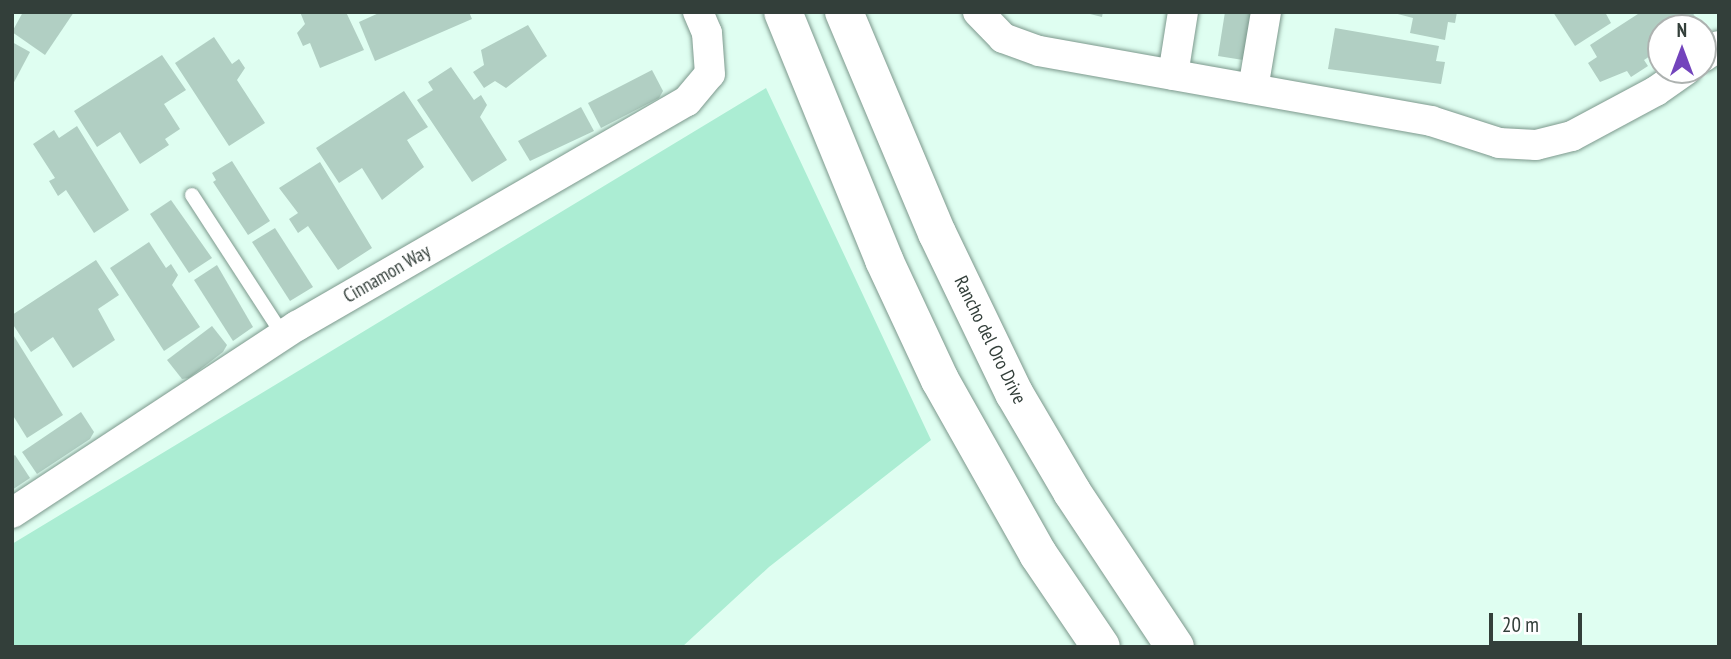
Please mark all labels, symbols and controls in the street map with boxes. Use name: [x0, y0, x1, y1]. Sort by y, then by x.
north arrow: [1647, 14, 1717, 84]
text: N: [1677, 18, 1687, 42]
street label: Cinnamon Way: [339, 240, 435, 308]
street label: Rancho del Oro Drive: [949, 272, 1031, 408]
scale bar: [1493, 600, 1586, 644]
text: 20 m: [1502, 611, 1539, 638]

